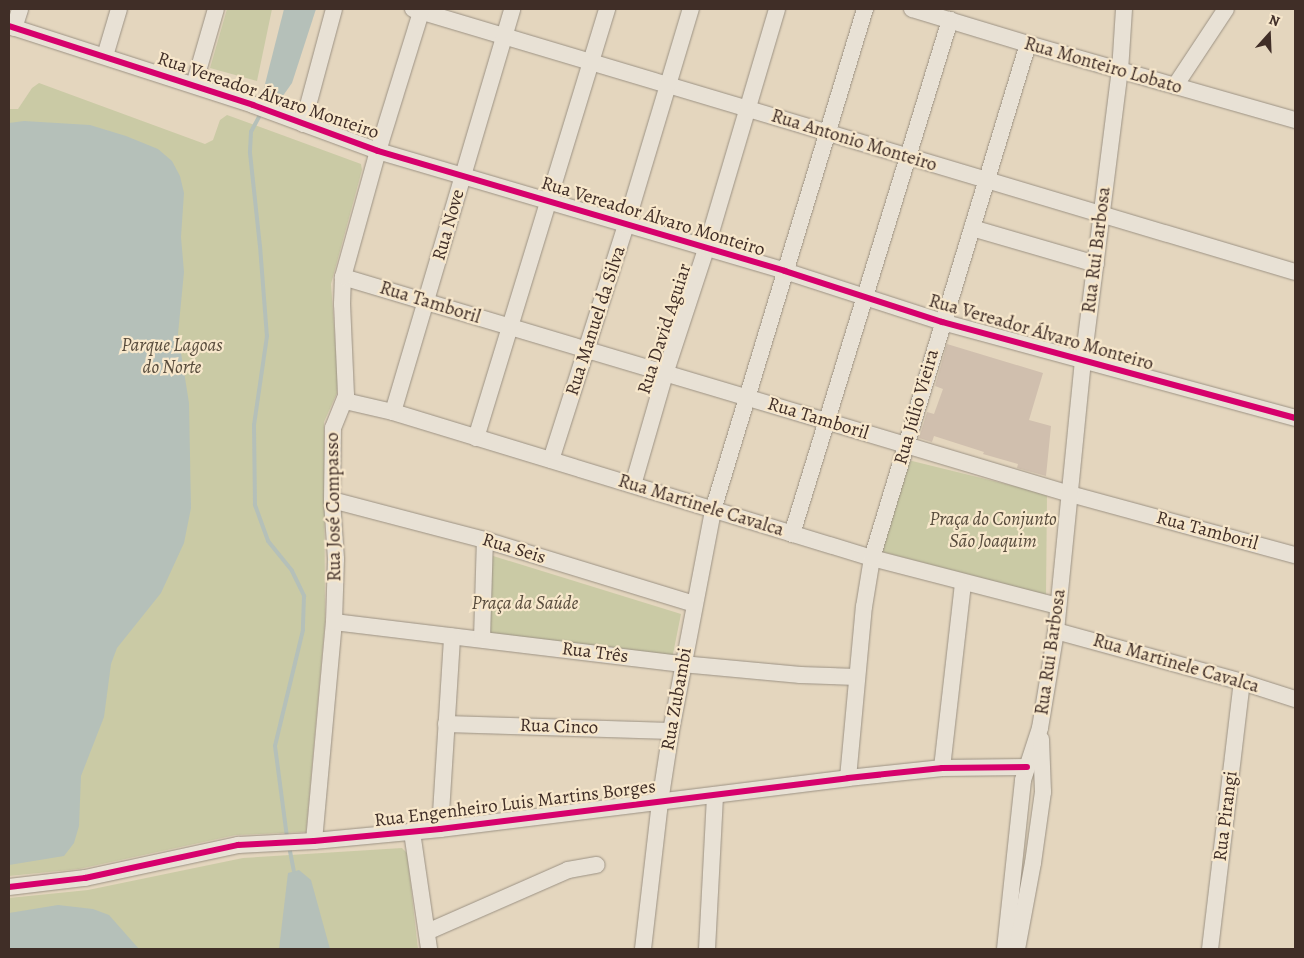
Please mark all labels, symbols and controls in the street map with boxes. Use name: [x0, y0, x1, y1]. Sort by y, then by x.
north arrow: [1244, 10, 1294, 60]
text: N: [1266, 10, 1282, 31]
street label: Rua Monteiro Lobato: [1021, 33, 1185, 99]
street label: Rua Vereador Álvaro Monteiro: [154, 47, 382, 145]
street label: Rua Antonio Monteiro: [768, 105, 940, 177]
street label: Rua Vereador Álvaro Monteiro: [538, 172, 768, 262]
street label: Rua Rui Barbosa: [1078, 185, 1116, 315]
street label: Rua Nove: [428, 187, 470, 263]
street label: Rua Manuel da Silva: [561, 243, 631, 399]
street label: Rua David Aguiar: [633, 261, 697, 397]
street label: Rua Tamboril: [377, 277, 483, 329]
street label: Rua Vereador Álvaro Monteiro: [926, 290, 1156, 376]
park label: Parque Lagoas do Norte: [121, 335, 223, 379]
street label: Rua Júlio Vieira: [890, 347, 944, 467]
street label: Rua Tamboril: [765, 393, 871, 445]
street label: Rua José Compasso: [321, 432, 347, 582]
street label: Rua Martinele Cavalca: [615, 470, 787, 542]
street label: Rua Tamboril: [1154, 506, 1260, 556]
park label: Praça do Conjunto São Joaquim: [929, 509, 1057, 553]
street label: Rua Seis: [480, 529, 548, 569]
street label: Rua Rui Barbosa: [1031, 587, 1071, 717]
park label: Praça da Saúde: [472, 593, 578, 615]
street label: Rua Martinele Cavalca: [1090, 629, 1262, 699]
street label: Rua Três: [560, 638, 630, 668]
street label: Rua Zubambi: [657, 646, 697, 752]
street label: Rua Cinco: [519, 714, 599, 740]
street label: Rua Pirangi: [1209, 770, 1243, 862]
street label: Rua Engenheiro Luis Martins Borges: [373, 775, 657, 833]

